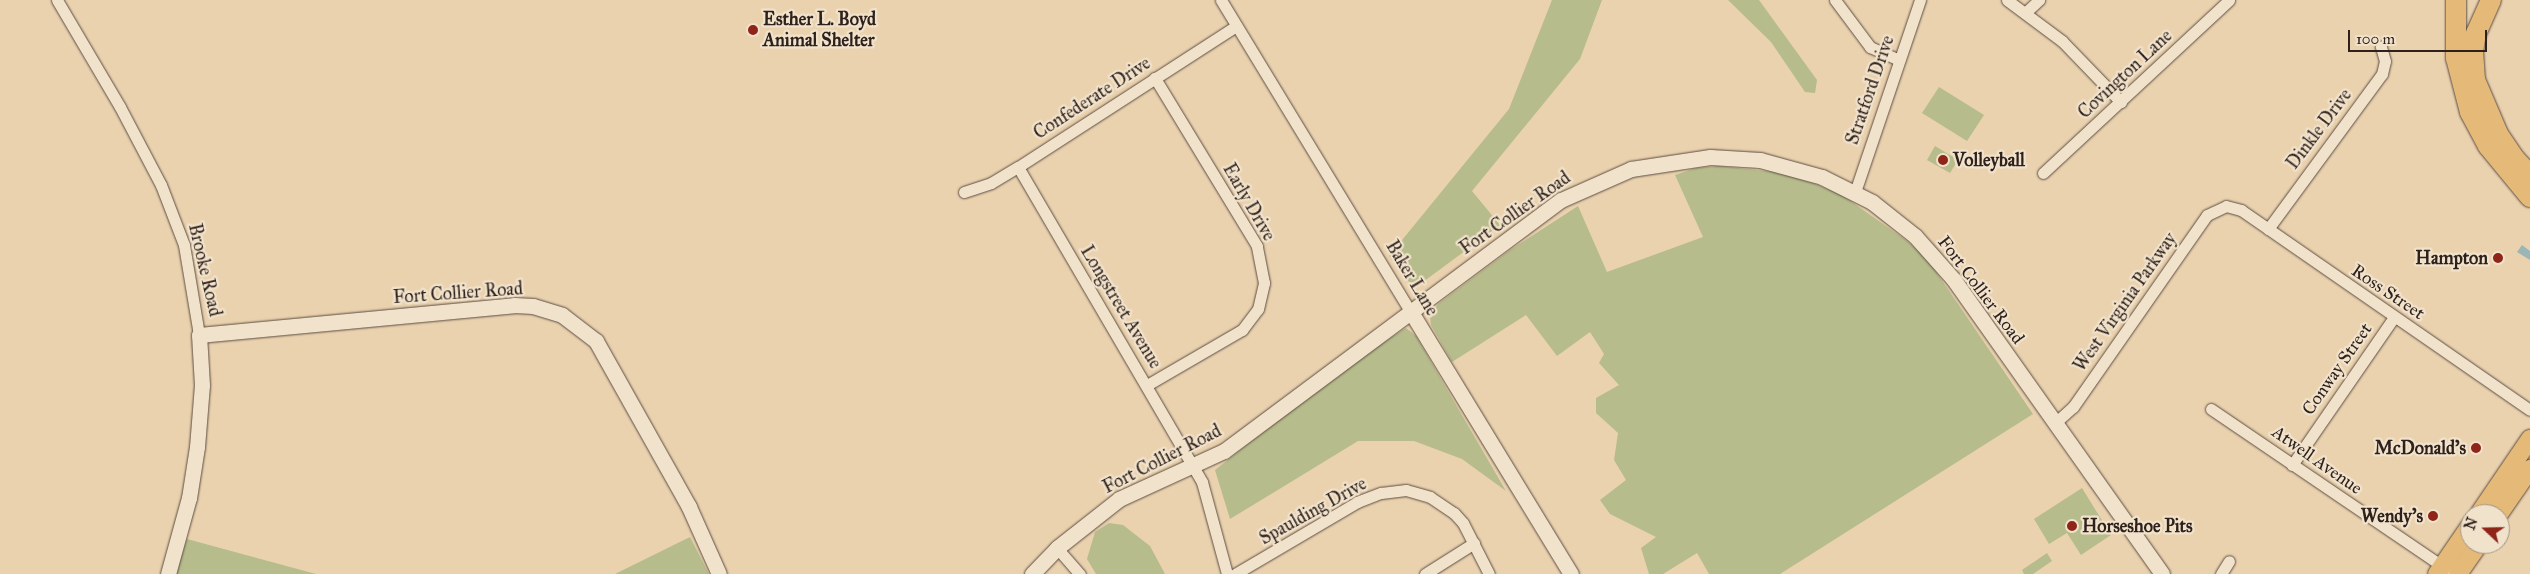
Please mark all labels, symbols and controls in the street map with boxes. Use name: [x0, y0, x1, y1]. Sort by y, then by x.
place label: Esther L. Boyd Animal Shelter: [763, 9, 876, 52]
scale bar: [2350, 20, 2489, 52]
marker: Esther L. Boyd Animal Shelter: [747, 24, 759, 36]
street label: Covington Lane: [2074, 25, 2176, 123]
text: 100 m: [2356, 30, 2395, 48]
street label: Stratford Drive: [1841, 33, 1899, 147]
street label: Confederate Drive: [1030, 52, 1154, 144]
street label: Dinkle Drive: [2282, 85, 2356, 173]
place label: Volleyball: [1953, 149, 2025, 171]
marker: Volleyball: [1937, 154, 1949, 166]
street label: Early Drive: [1218, 160, 1280, 244]
street label: Fort Collier Road: [1456, 167, 1574, 259]
street label: Brooke Road: [184, 221, 226, 319]
street label: West Virginia Parkway: [2069, 228, 2181, 376]
street label: Fort Collier Road: [1933, 232, 2029, 348]
street label: Baker Lane: [1381, 236, 1443, 320]
street label: Longstreet Avenue: [1076, 242, 1166, 372]
place label: Hampton: [2415, 247, 2488, 269]
marker: Hampton: [2492, 252, 2504, 264]
street label: Ross Street: [2347, 260, 2429, 324]
street label: Fort Collier Road: [392, 278, 524, 308]
street label: Conway Street: [2297, 319, 2377, 419]
street label: Fort Collier Road: [1099, 420, 1225, 498]
street label: Atwell Avenue: [2268, 421, 2366, 499]
place label: McDonald's: [2375, 437, 2466, 459]
marker: McDonald's: [2470, 442, 2482, 454]
street label: Spaulding Drive: [1256, 473, 1370, 549]
north arrow: [2460, 504, 2510, 554]
place label: Wendy's: [2361, 505, 2423, 527]
marker: Wendy's: [2427, 510, 2439, 522]
place label: Horseshoe Pits: [2082, 515, 2192, 537]
text: N: [2461, 515, 2482, 532]
marker: Horseshoe Pits: [2066, 520, 2078, 532]

